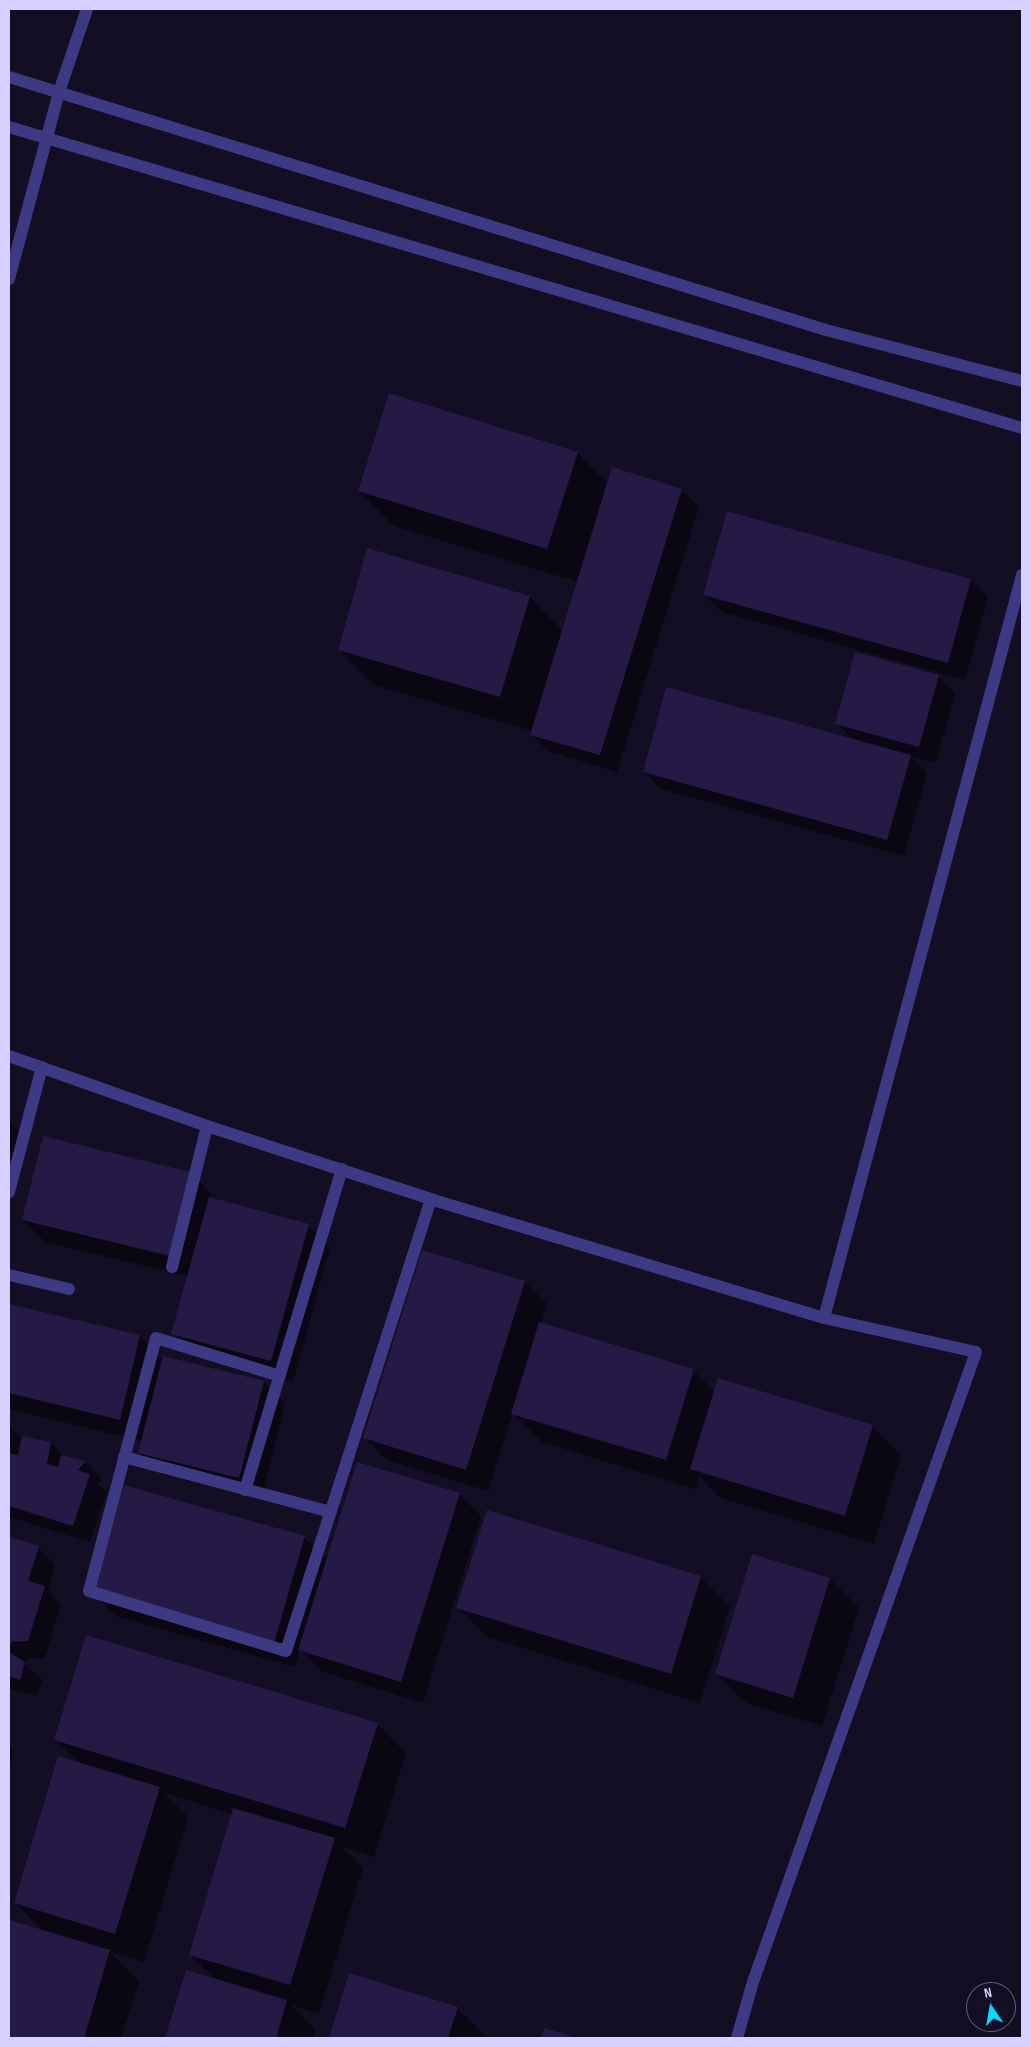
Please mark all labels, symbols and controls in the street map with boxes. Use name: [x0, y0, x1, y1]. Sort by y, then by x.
north arrow: [966, 1982, 1016, 2032]
text: N: [983, 1984, 993, 2002]

